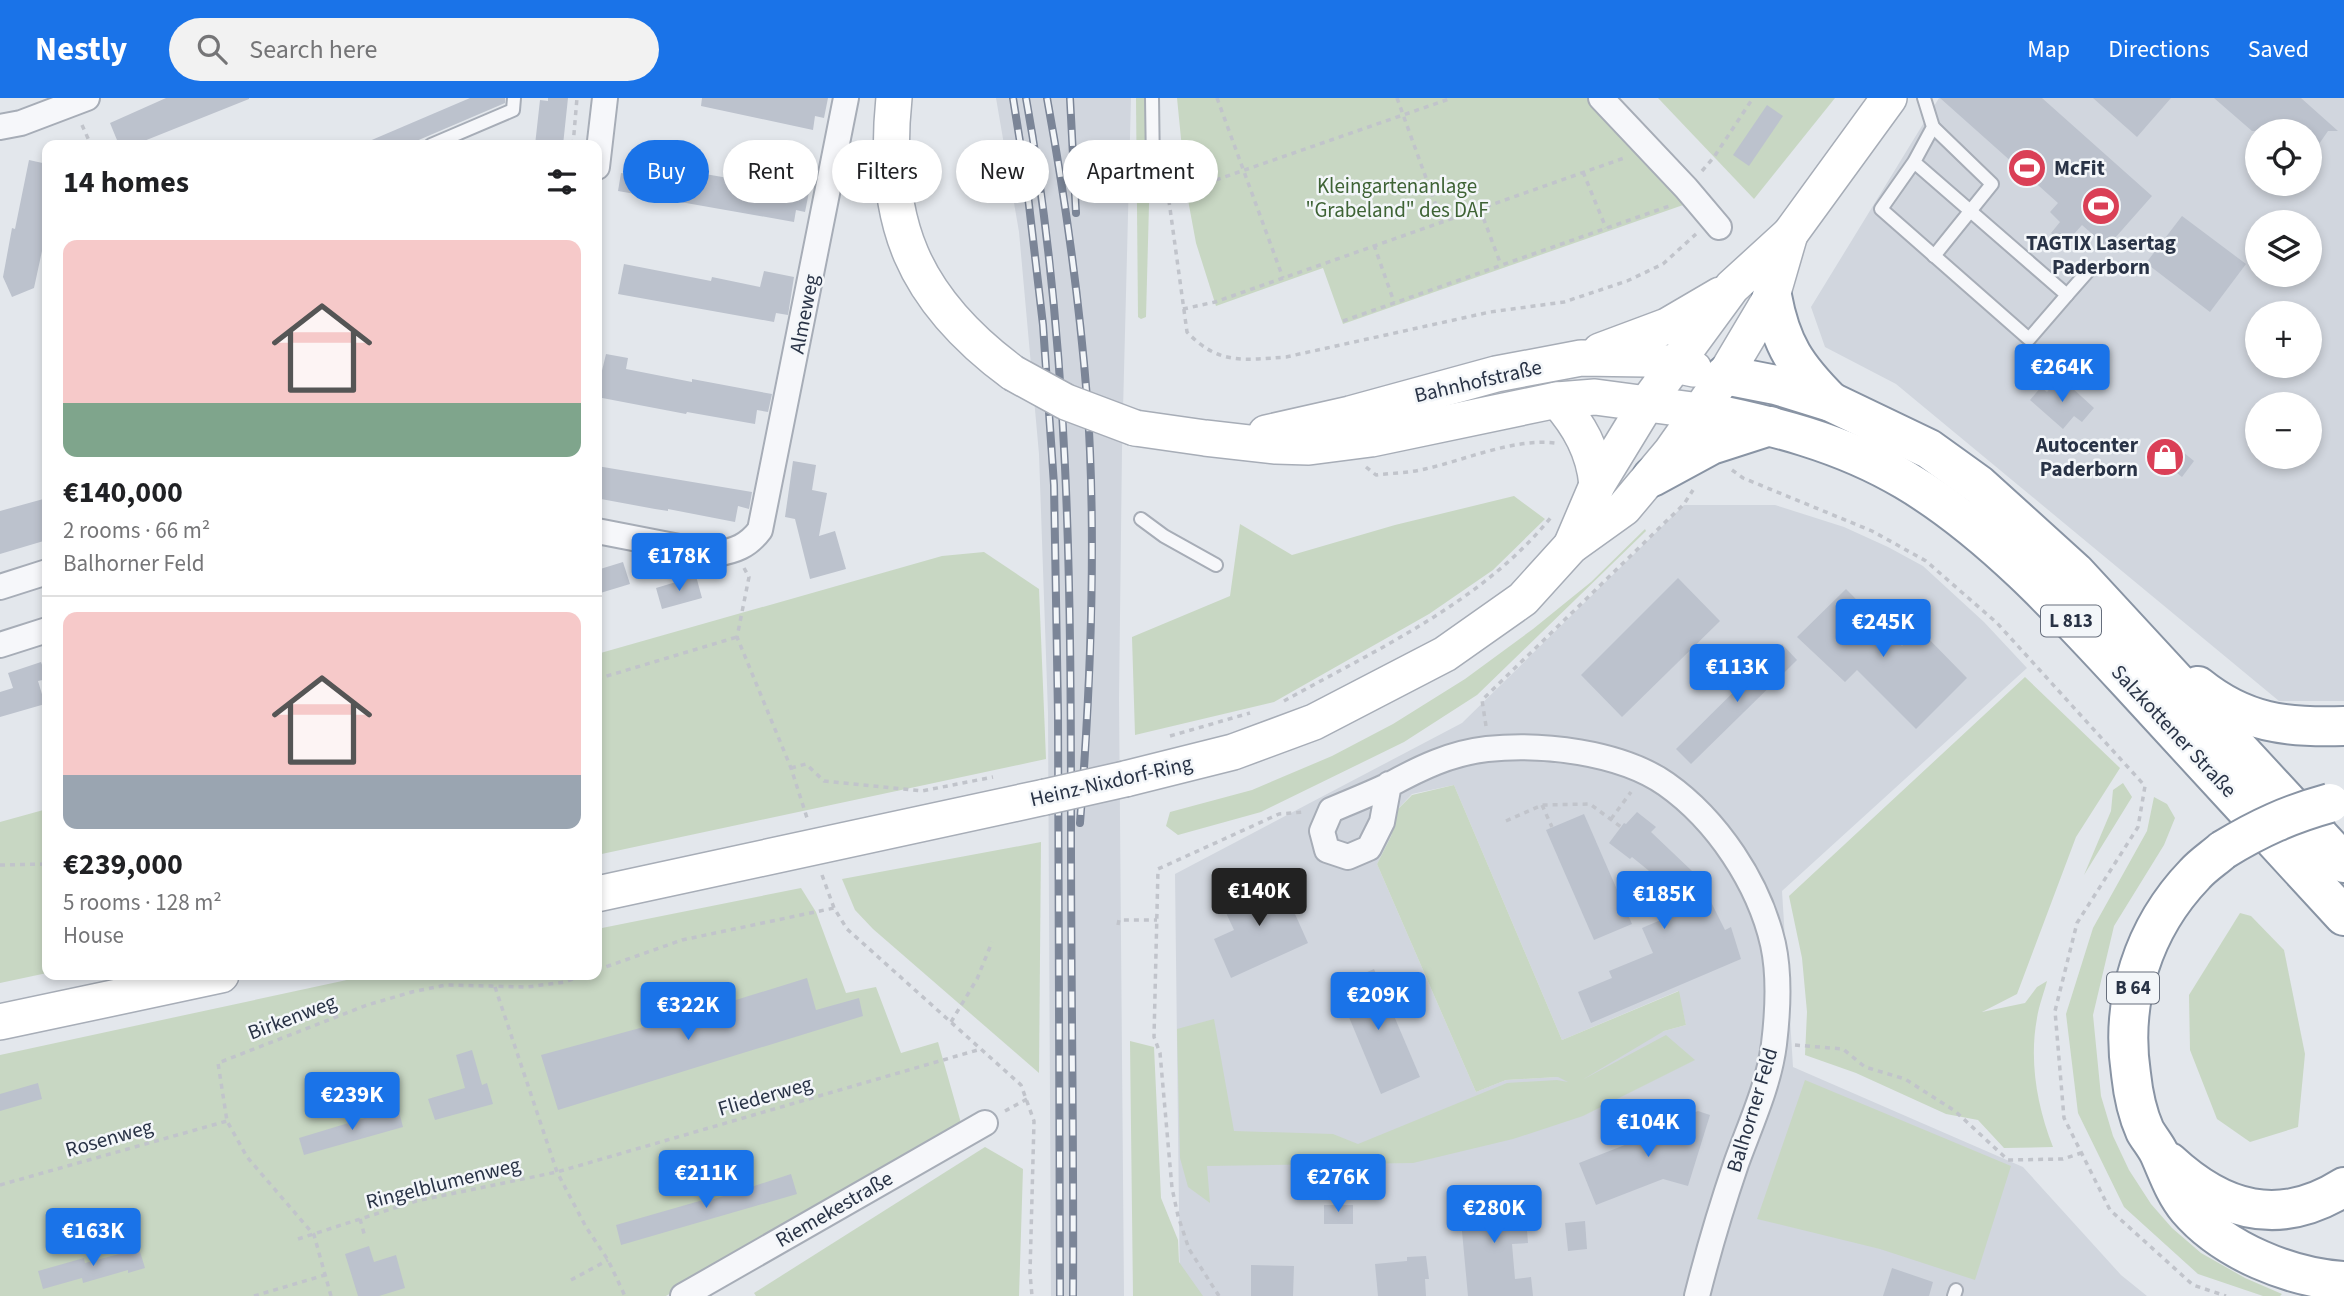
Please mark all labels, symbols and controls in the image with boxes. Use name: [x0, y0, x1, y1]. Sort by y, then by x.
search box: [169, 18, 659, 81]
text: Nestly: [35, 26, 127, 73]
icon: search: [193, 30, 231, 68]
text: Search here: [249, 31, 377, 68]
text: Map: [2027, 32, 2070, 67]
text: Directions: [2108, 32, 2210, 67]
text: Saved: [2248, 32, 2309, 67]
map controls: [2245, 119, 2322, 469]
button: locate: [2245, 119, 2322, 196]
chip: Buy: [623, 140, 709, 203]
chip: Rent: [723, 140, 818, 203]
chip: Filters: [832, 140, 942, 203]
chip: New: [956, 140, 1049, 203]
chip: Apartment: [1063, 140, 1218, 203]
sports icon: McFit: [2006, 147, 2048, 189]
place label: McFit: [2054, 153, 2105, 183]
text: 14 homes: [63, 161, 189, 204]
icon: filters: [543, 163, 581, 201]
park label: Kleingartenanlage "Grabeland" des DAF: [1305, 171, 1489, 225]
sports icon: TAGTIX Lasertag Paderborn: [2080, 185, 2122, 227]
button: layers: [2245, 210, 2322, 287]
place label: TAGTIX Lasertag Paderborn: [2026, 228, 2176, 282]
street label: Almeweg: [782, 271, 826, 356]
icon: home: [259, 285, 385, 411]
button: +: [2245, 301, 2322, 378]
pin: €264K: [2013, 344, 2111, 404]
text: €264K: [2031, 350, 2093, 383]
street label: Bahnhofstraße: [1411, 352, 1545, 410]
button: −: [2245, 392, 2322, 469]
place label: Autocenter Paderborn: [2035, 430, 2139, 484]
shop icon: Autocenter Paderborn: [2144, 436, 2186, 478]
text: €140,000: [63, 471, 183, 514]
text: 2 rooms · 66 m²: [63, 514, 210, 547]
pin: €178K: [630, 533, 728, 593]
text: €178K: [648, 539, 710, 572]
text: Balhorner Feld: [63, 547, 205, 580]
pin: €245K: [1834, 600, 1932, 659]
text: €245K: [1852, 605, 1914, 638]
road number: L 813: [2041, 606, 2101, 636]
pin: €113K: [1688, 644, 1786, 704]
text: €113K: [1706, 650, 1768, 683]
icon: home: [259, 657, 385, 783]
street label: Salzkottener Straße: [2104, 658, 2244, 804]
street label: Heinz-Nixdorf-Ring: [1027, 748, 1195, 814]
text: €239,000: [63, 843, 183, 886]
pin: €140K: [1210, 868, 1308, 928]
pin: €185K: [1615, 872, 1713, 931]
text: €140K: [1228, 874, 1290, 907]
text: €185K: [1633, 877, 1695, 910]
text: 5 rooms · 128 m²: [63, 886, 222, 919]
text: House: [63, 919, 124, 952]
pin: €209K: [1329, 972, 1427, 1032]
road number: B 64: [2107, 972, 2159, 1004]
text: €209K: [1347, 978, 1409, 1011]
pin: €322K: [639, 982, 737, 1042]
street label: Birkenweg: [243, 986, 341, 1048]
text: €322K: [657, 988, 719, 1021]
street label: Balhorner Feld: [1719, 1044, 1785, 1176]
street label: Fliederweg: [714, 1068, 816, 1124]
pin: €239K: [303, 1072, 401, 1132]
text: €239K: [321, 1078, 383, 1111]
pin: €104K: [1599, 1100, 1697, 1159]
text: €104K: [1617, 1105, 1679, 1138]
street label: Rosenweg: [62, 1111, 157, 1165]
street label: Ringelblumenweg: [363, 1149, 524, 1217]
pin: €211K: [657, 1150, 755, 1210]
pin: €276K: [1289, 1154, 1387, 1214]
text: €211K: [675, 1156, 737, 1189]
text: €276K: [1307, 1160, 1369, 1193]
street label: Riemekestraße: [770, 1163, 898, 1255]
pin: €280K: [1445, 1186, 1543, 1245]
text: €280K: [1463, 1191, 1525, 1224]
pin: €163K: [44, 1208, 142, 1268]
text: €163K: [62, 1214, 124, 1247]

